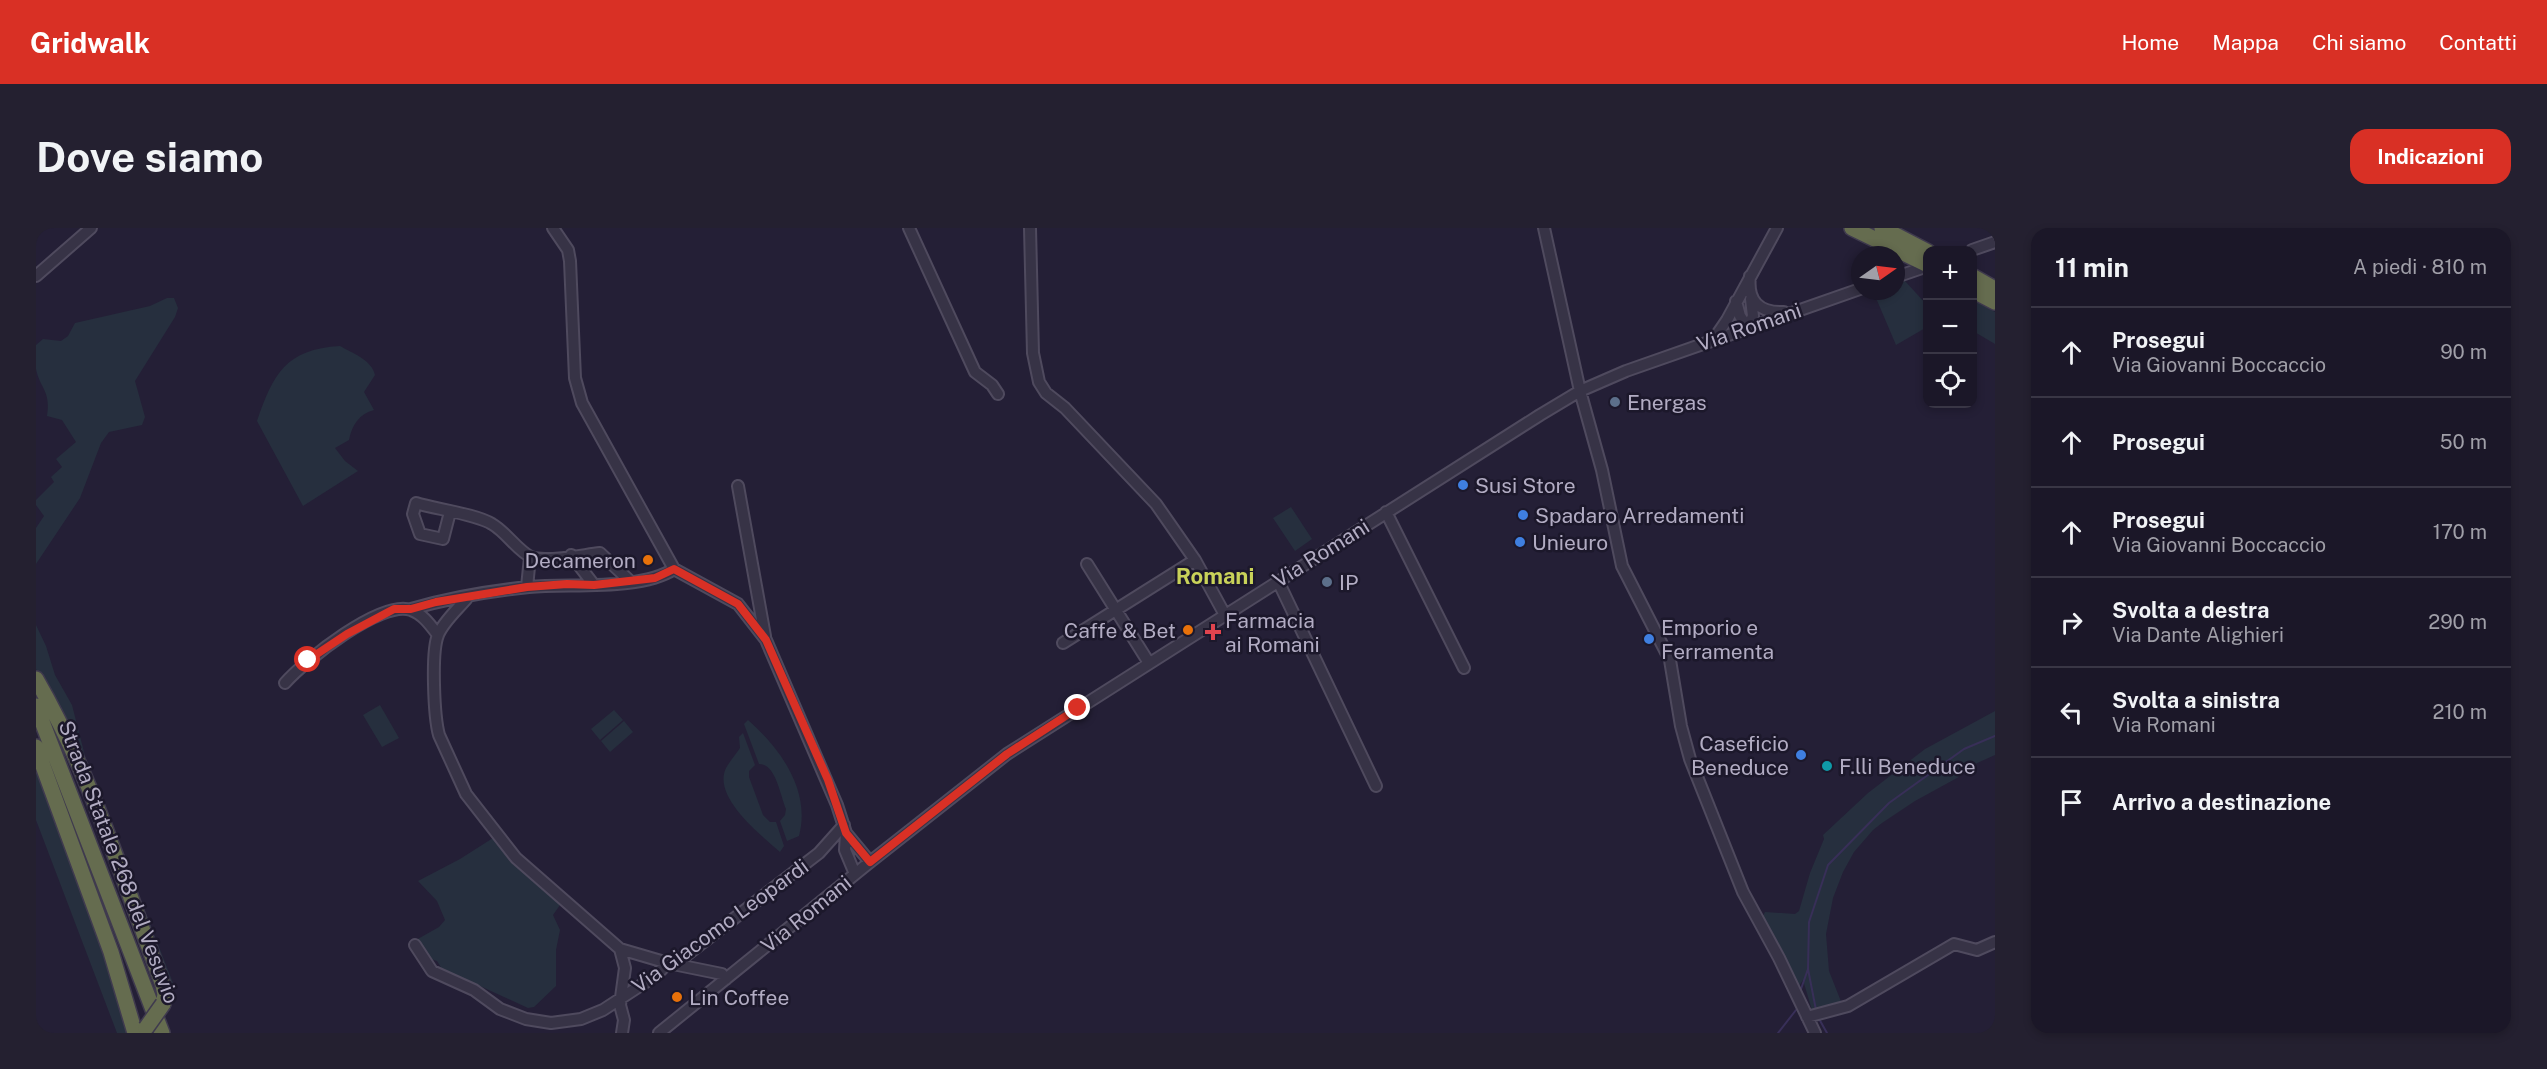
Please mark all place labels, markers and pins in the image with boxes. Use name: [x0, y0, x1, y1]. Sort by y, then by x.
place label: Energas: [1627, 390, 1707, 415]
marker: Energas: [1608, 395, 1622, 409]
place label: Susi Store: [1475, 473, 1576, 498]
marker: Susi Store: [1456, 478, 1470, 492]
place label: Spadaro Arredamenti: [1535, 503, 1744, 528]
marker: Spadaro Arredamenti: [1516, 508, 1530, 522]
place label: Unieuro: [1532, 530, 1608, 555]
marker: Unieuro: [1513, 535, 1527, 549]
place label: Decameron: [525, 548, 636, 573]
marker: Decameron: [641, 553, 655, 567]
place label: IP: [1339, 570, 1358, 595]
marker: IP: [1320, 575, 1334, 589]
place label: Farmacia ai Romani: [1225, 608, 1320, 657]
place label: Emporio e Ferramenta: [1661, 615, 1774, 664]
place label: Caffe & Bet: [1064, 618, 1176, 643]
marker: Caffe & Bet: [1181, 623, 1195, 637]
marker: Farmacia ai Romani: [1206, 625, 1220, 639]
marker: Emporio e Ferramenta: [1642, 632, 1656, 646]
place label: Caseficio Beneduce: [1691, 731, 1789, 780]
marker: Caseficio Beneduce: [1794, 748, 1808, 762]
place label: F.lli Beneduce: [1839, 754, 1976, 779]
marker: F.lli Beneduce: [1820, 759, 1834, 773]
place label: Lin Coffee: [689, 985, 789, 1010]
marker: Lin Coffee: [670, 990, 684, 1004]

